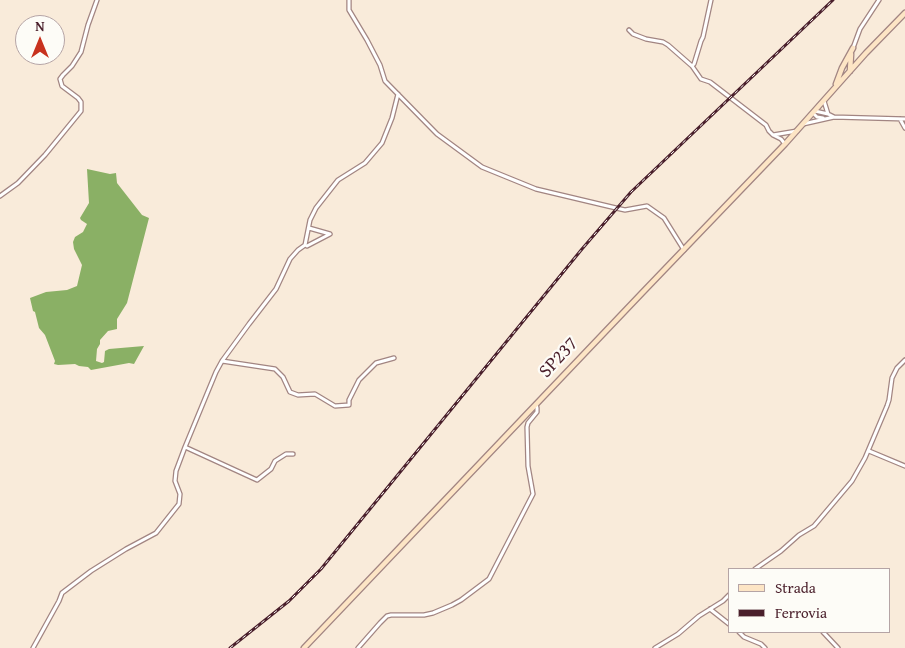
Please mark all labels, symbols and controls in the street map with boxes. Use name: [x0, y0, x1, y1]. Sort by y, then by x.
north arrow: [15, 15, 65, 65]
text: N: [35, 16, 45, 36]
street label: SP237: [535, 333, 583, 383]
legend: [728, 568, 890, 633]
text: Strada: [775, 577, 816, 598]
text: Ferrovia: [775, 602, 827, 623]

